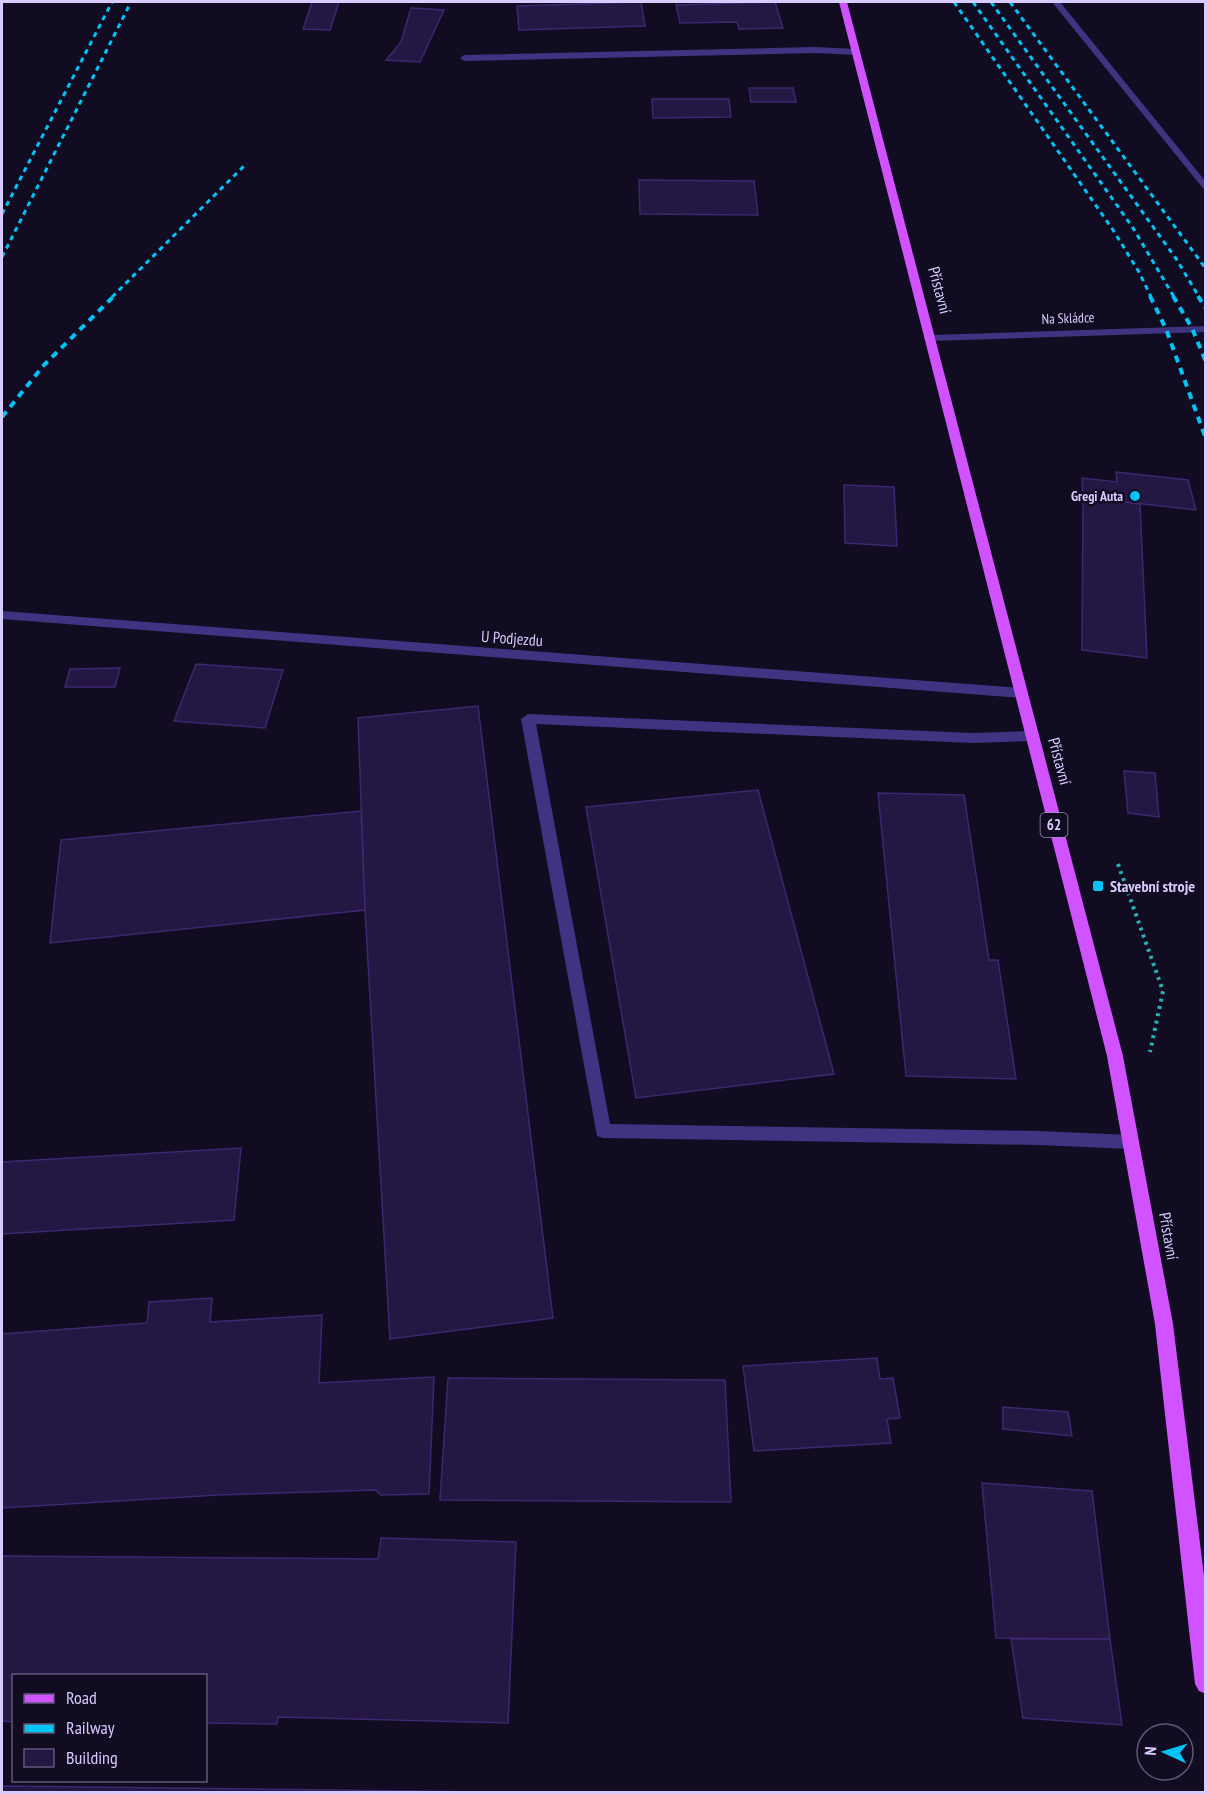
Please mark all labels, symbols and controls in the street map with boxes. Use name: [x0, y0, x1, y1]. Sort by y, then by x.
street label: Přístavní: [924, 264, 956, 316]
street label: Na Skládce: [1041, 308, 1095, 328]
place label: Gregi Auta: [1071, 487, 1123, 505]
marker: Gregi Auta: [1128, 489, 1142, 503]
street label: U Podjezdu: [480, 626, 544, 650]
street label: Přístavní: [1044, 735, 1076, 787]
road number: 62: [1040, 813, 1068, 837]
place label: Stavební stroje: [1110, 876, 1195, 896]
marker: Stavební stroje: [1091, 879, 1105, 893]
street label: Přístavní: [1155, 1211, 1183, 1262]
legend: [12, 1674, 207, 1782]
text: Road: [66, 1686, 97, 1709]
text: Railway: [66, 1716, 115, 1739]
north arrow: [1135, 1722, 1195, 1782]
text: Building: [66, 1746, 118, 1769]
text: N: [1140, 1746, 1160, 1756]

